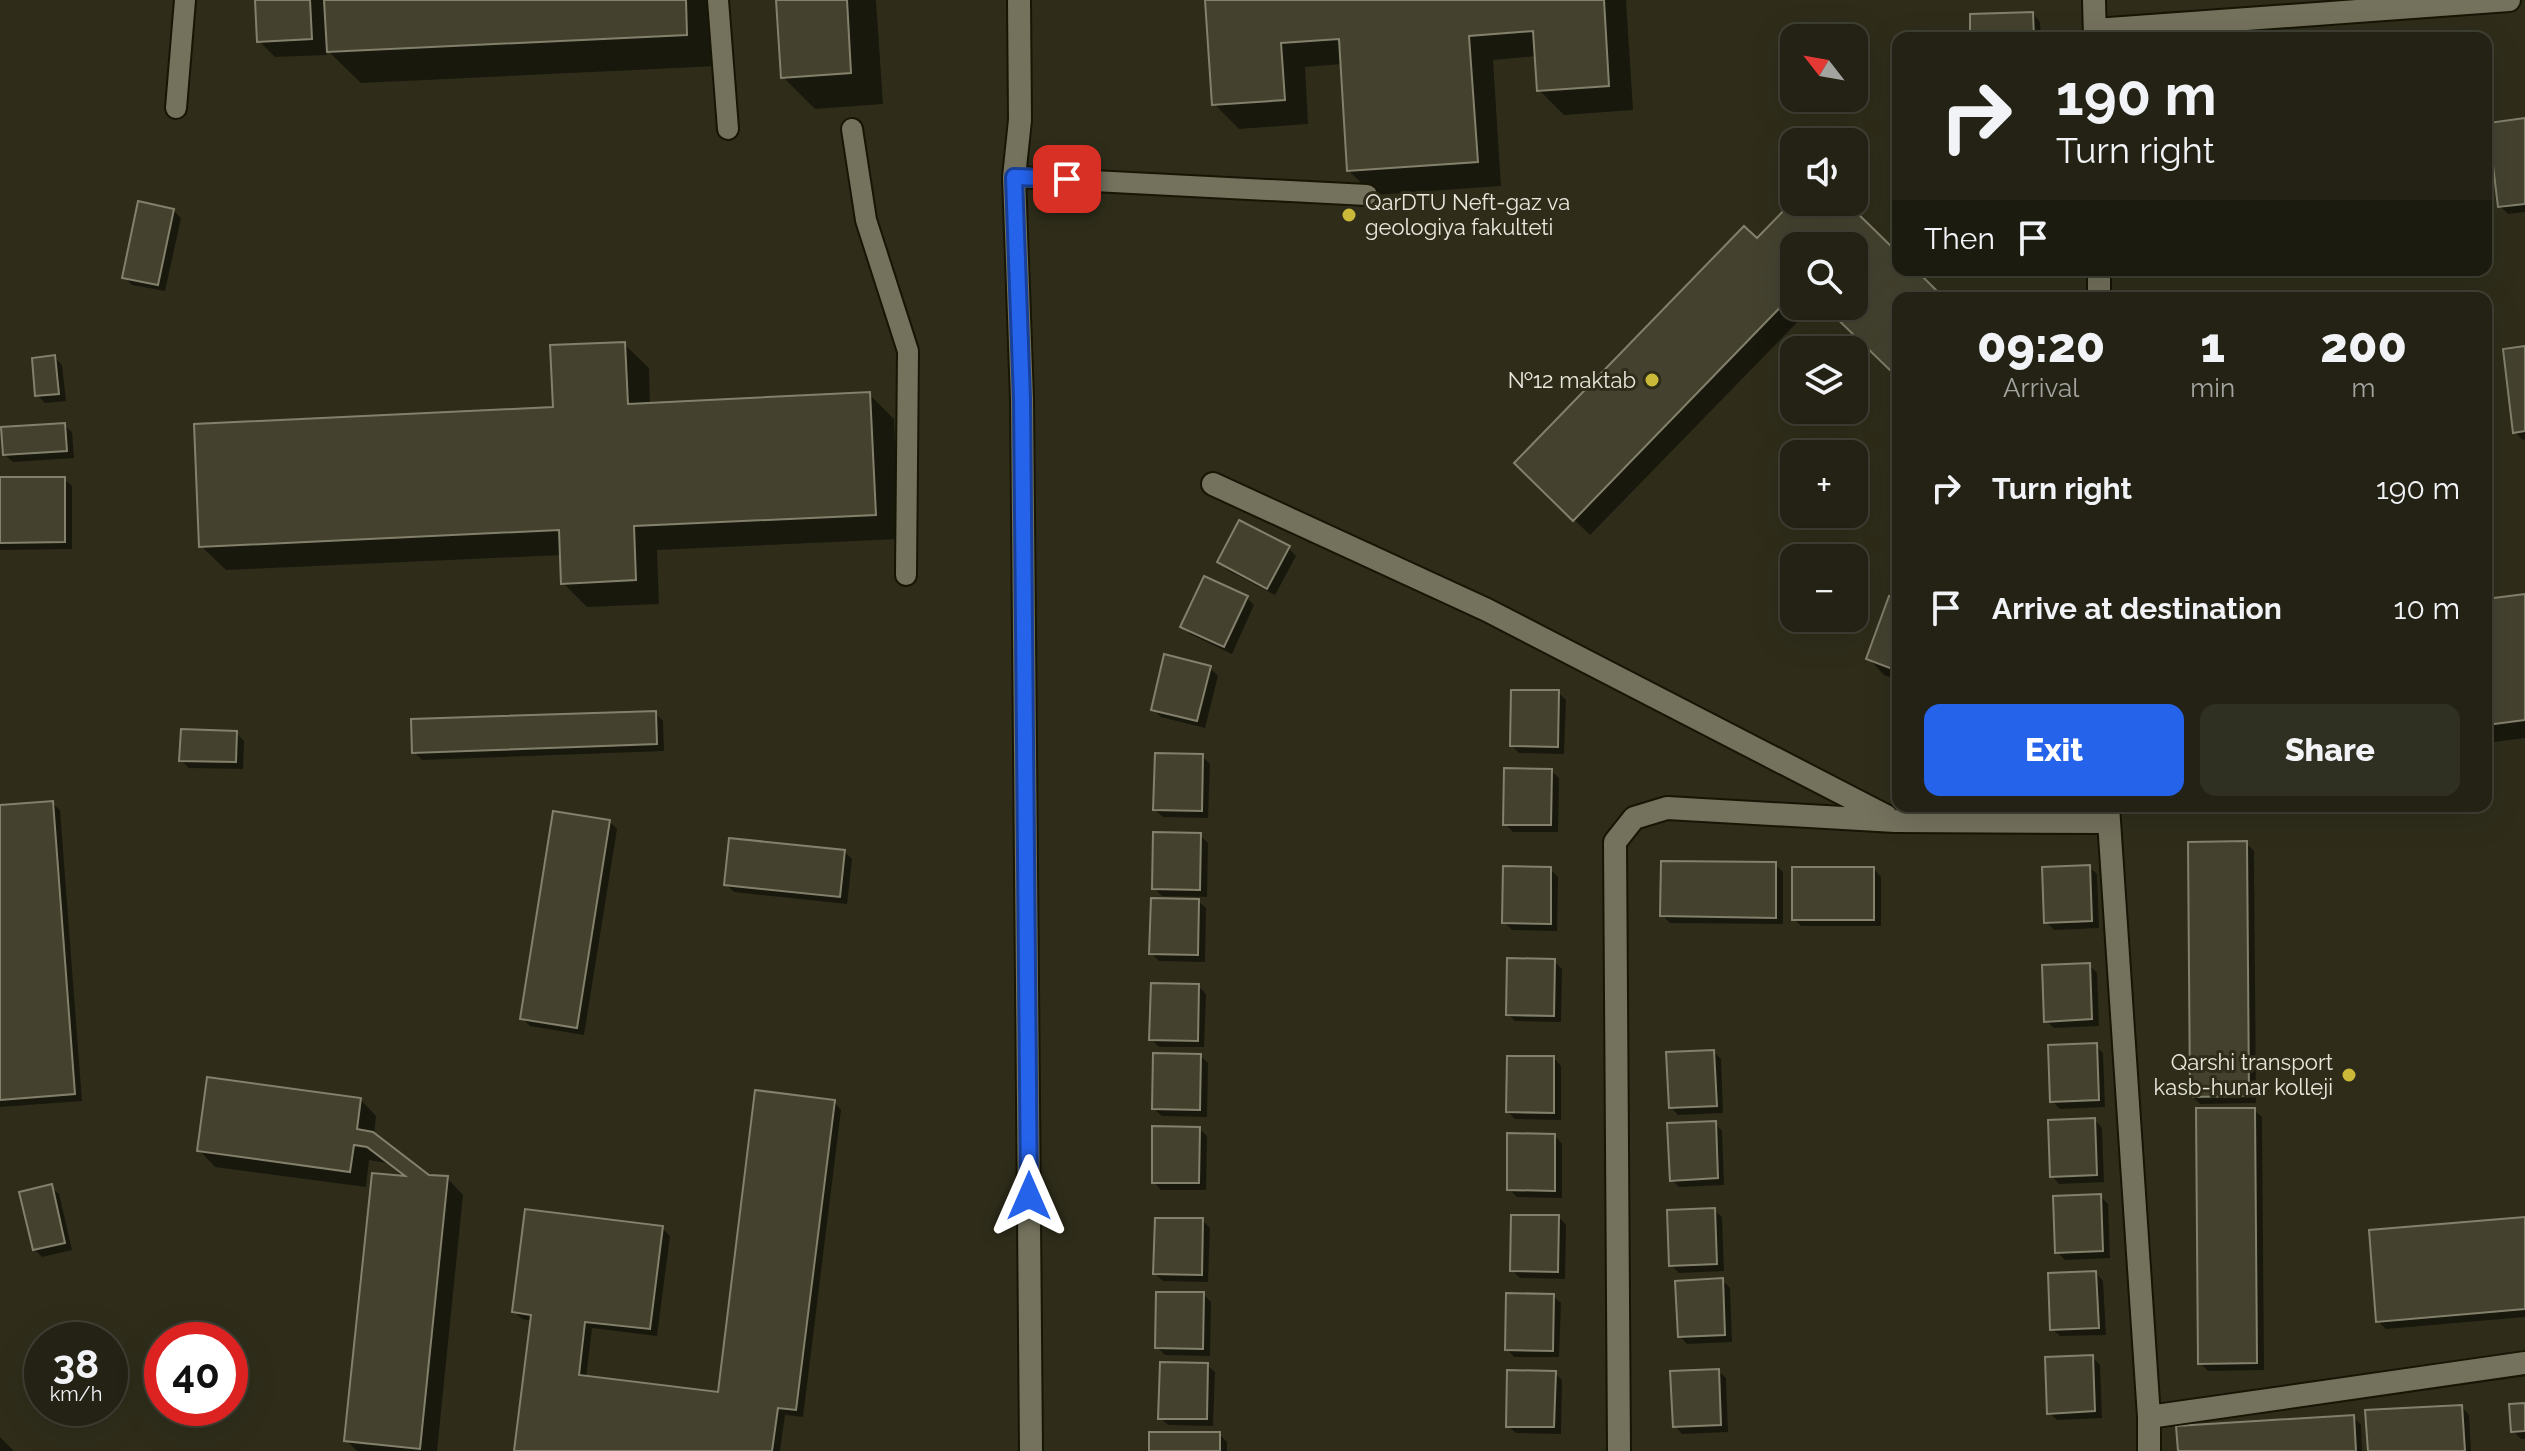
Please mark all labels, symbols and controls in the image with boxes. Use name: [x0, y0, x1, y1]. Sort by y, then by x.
north arrow: [1780, 24, 1868, 112]
map controls: [1780, 24, 1868, 632]
text: 190 m: [2056, 62, 2217, 128]
icon: right: [1924, 64, 2028, 168]
button: sound: [1780, 128, 1868, 216]
text: Turn right: [2056, 129, 2215, 171]
pin: [1033, 145, 1101, 213]
icon: arrive: [1045, 157, 1089, 201]
place label: QarDTU Neft-gaz va geologiya fakulteti: [1365, 189, 1570, 240]
marker: QarDTU Neft-gaz va geologiya fakulteti: [1340, 206, 1358, 224]
icon: arrive: [2011, 216, 2055, 260]
text: Then: [1924, 221, 1995, 256]
button: search: [1780, 232, 1868, 320]
text: 09:20: [1977, 317, 2105, 373]
text: 1: [2200, 317, 2225, 373]
text: 200: [2320, 317, 2407, 373]
button: layers: [1780, 336, 1868, 424]
place label: №12 maktab: [1508, 367, 1636, 393]
marker: №12 maktab: [1643, 371, 1661, 389]
text: Arrival: [2003, 373, 2079, 403]
text: min: [2190, 373, 2235, 403]
text: m: [2352, 373, 2375, 403]
button: +: [1780, 440, 1868, 528]
icon: right: [1924, 466, 1968, 510]
text: Turn right: [1992, 471, 2132, 506]
text: 190 m: [2376, 471, 2460, 506]
button: −: [1780, 544, 1868, 632]
icon: arrive: [1924, 586, 1968, 630]
text: Arrive at destination: [1992, 591, 2282, 626]
text: 10 m: [2394, 591, 2460, 626]
button: Exit: [1924, 704, 2184, 796]
button: Share: [2200, 704, 2460, 796]
place label: Qarshi transport kasb-hunar kolleji: [2154, 1049, 2334, 1100]
marker: Qarshi transport kasb-hunar kolleji: [2340, 1066, 2358, 1084]
position arrow: [987, 1154, 1071, 1238]
speed limit sign: 40: [144, 1322, 248, 1426]
text: 38: [53, 1340, 99, 1387]
text: km/h: [50, 1382, 102, 1406]

